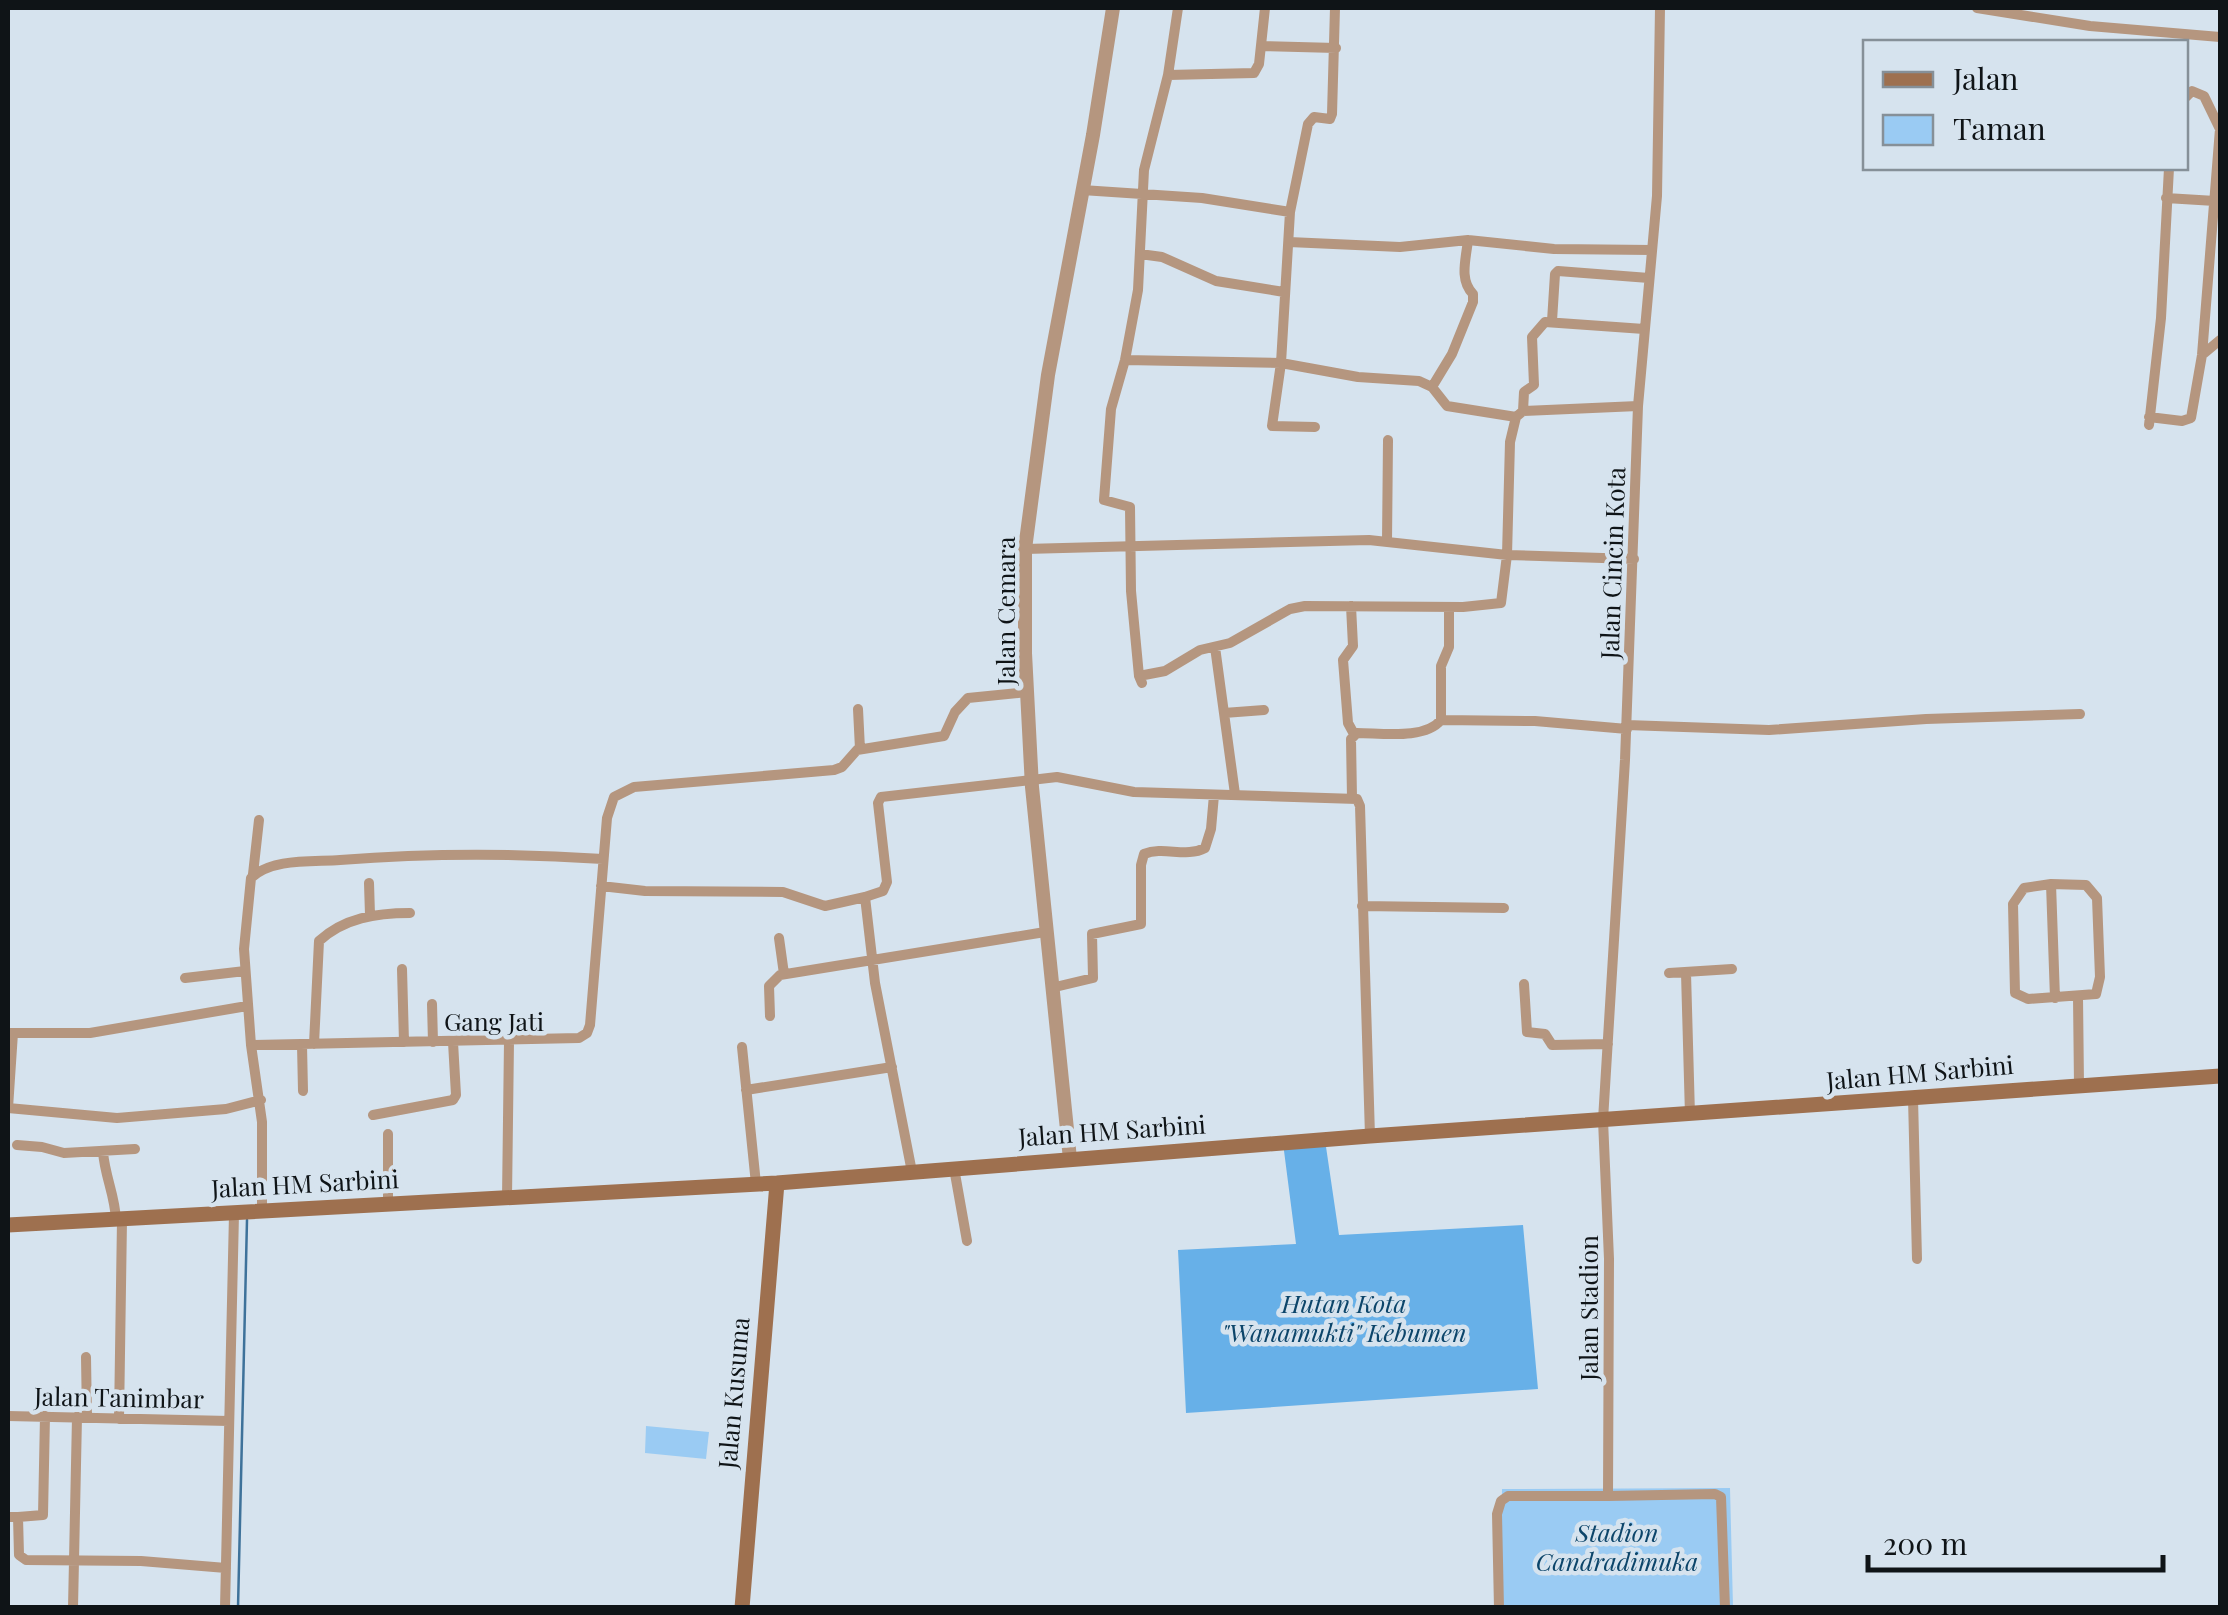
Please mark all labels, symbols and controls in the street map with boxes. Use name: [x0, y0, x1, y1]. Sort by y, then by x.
legend: [1863, 40, 2188, 170]
text: Jalan: [1952, 58, 2019, 98]
text: Taman: [1953, 108, 2046, 148]
street label: Jalan Cincin Kota: [1592, 466, 1631, 661]
street label: Jalan Cemara: [988, 536, 1021, 686]
street label: Gang Jati: [444, 1004, 544, 1037]
street label: Jalan HM Sarbini: [1824, 1047, 2015, 1096]
street label: Jalan HM Sarbini: [1016, 1106, 1207, 1153]
street label: Jalan HM Sarbini: [209, 1161, 400, 1204]
street label: Jalan Stadion: [1571, 1235, 1604, 1382]
park label: Hutan Kota "Wanamukti" Kebumen: [1221, 1286, 1467, 1348]
street label: Jalan Kusuma: [709, 1315, 756, 1471]
street label: Jalan Tanimbar: [33, 1379, 204, 1414]
scale bar: [1868, 1510, 2163, 1572]
park label: Stadion Candradimuka: [1536, 1515, 1698, 1577]
text: 200 m: [1883, 1523, 1968, 1563]

